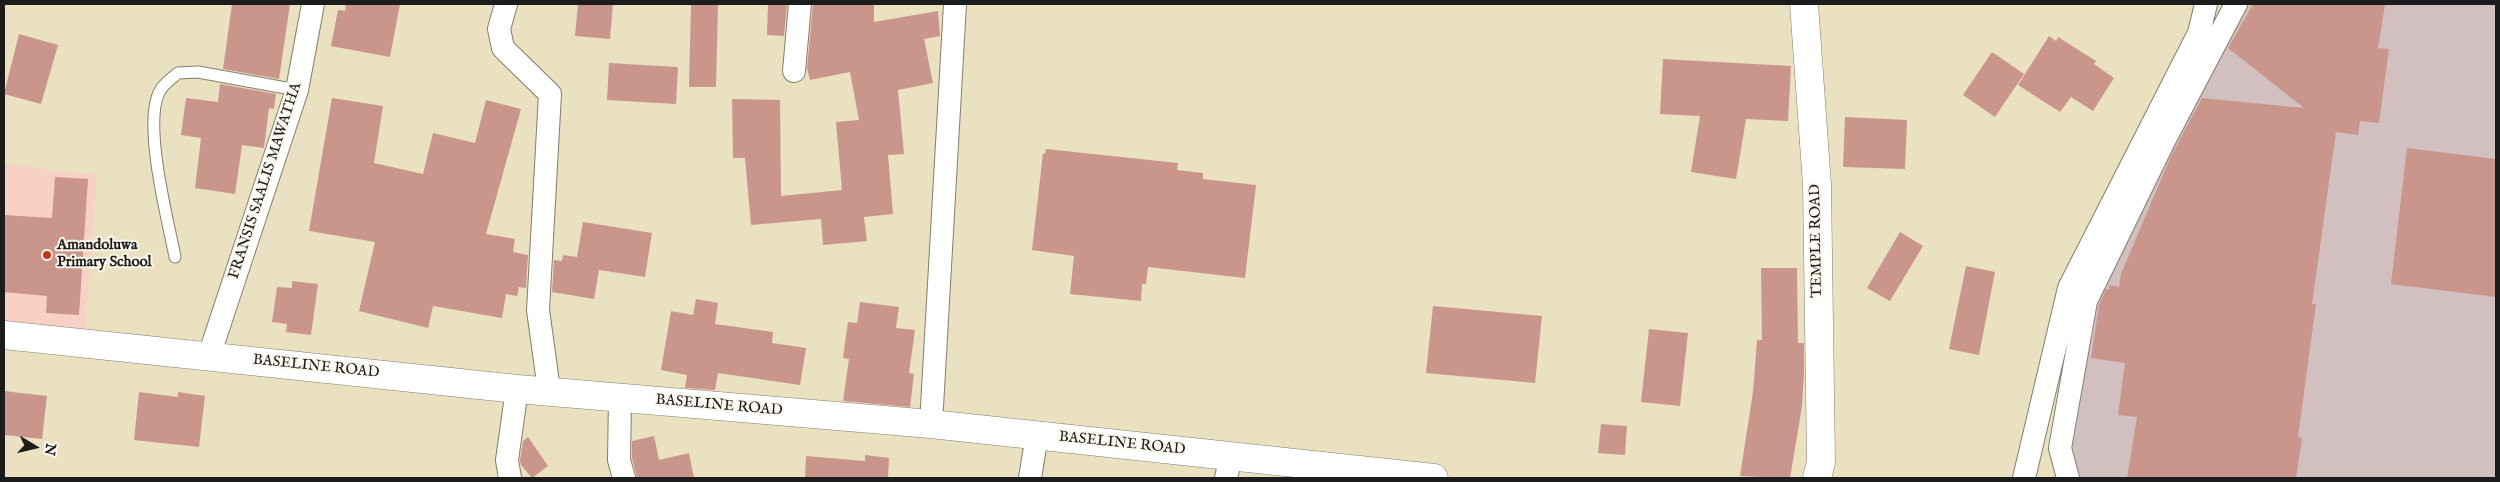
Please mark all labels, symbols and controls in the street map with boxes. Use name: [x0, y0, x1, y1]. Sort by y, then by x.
street label: FRANSIS SAALIS MAWATHA: [226, 80, 306, 282]
street label: TEMPLE ROAD: [1807, 184, 1827, 298]
place label: Amandoluwa Primary School: [57, 237, 152, 272]
marker: Amandoluwa Primary School: [41, 249, 53, 261]
street label: BASELINE ROAD: [252, 351, 380, 383]
street label: BASELINE ROAD: [655, 391, 783, 421]
north arrow: [10, 422, 60, 472]
street label: BASELINE ROAD: [1058, 428, 1186, 460]
text: N: [40, 442, 60, 457]

